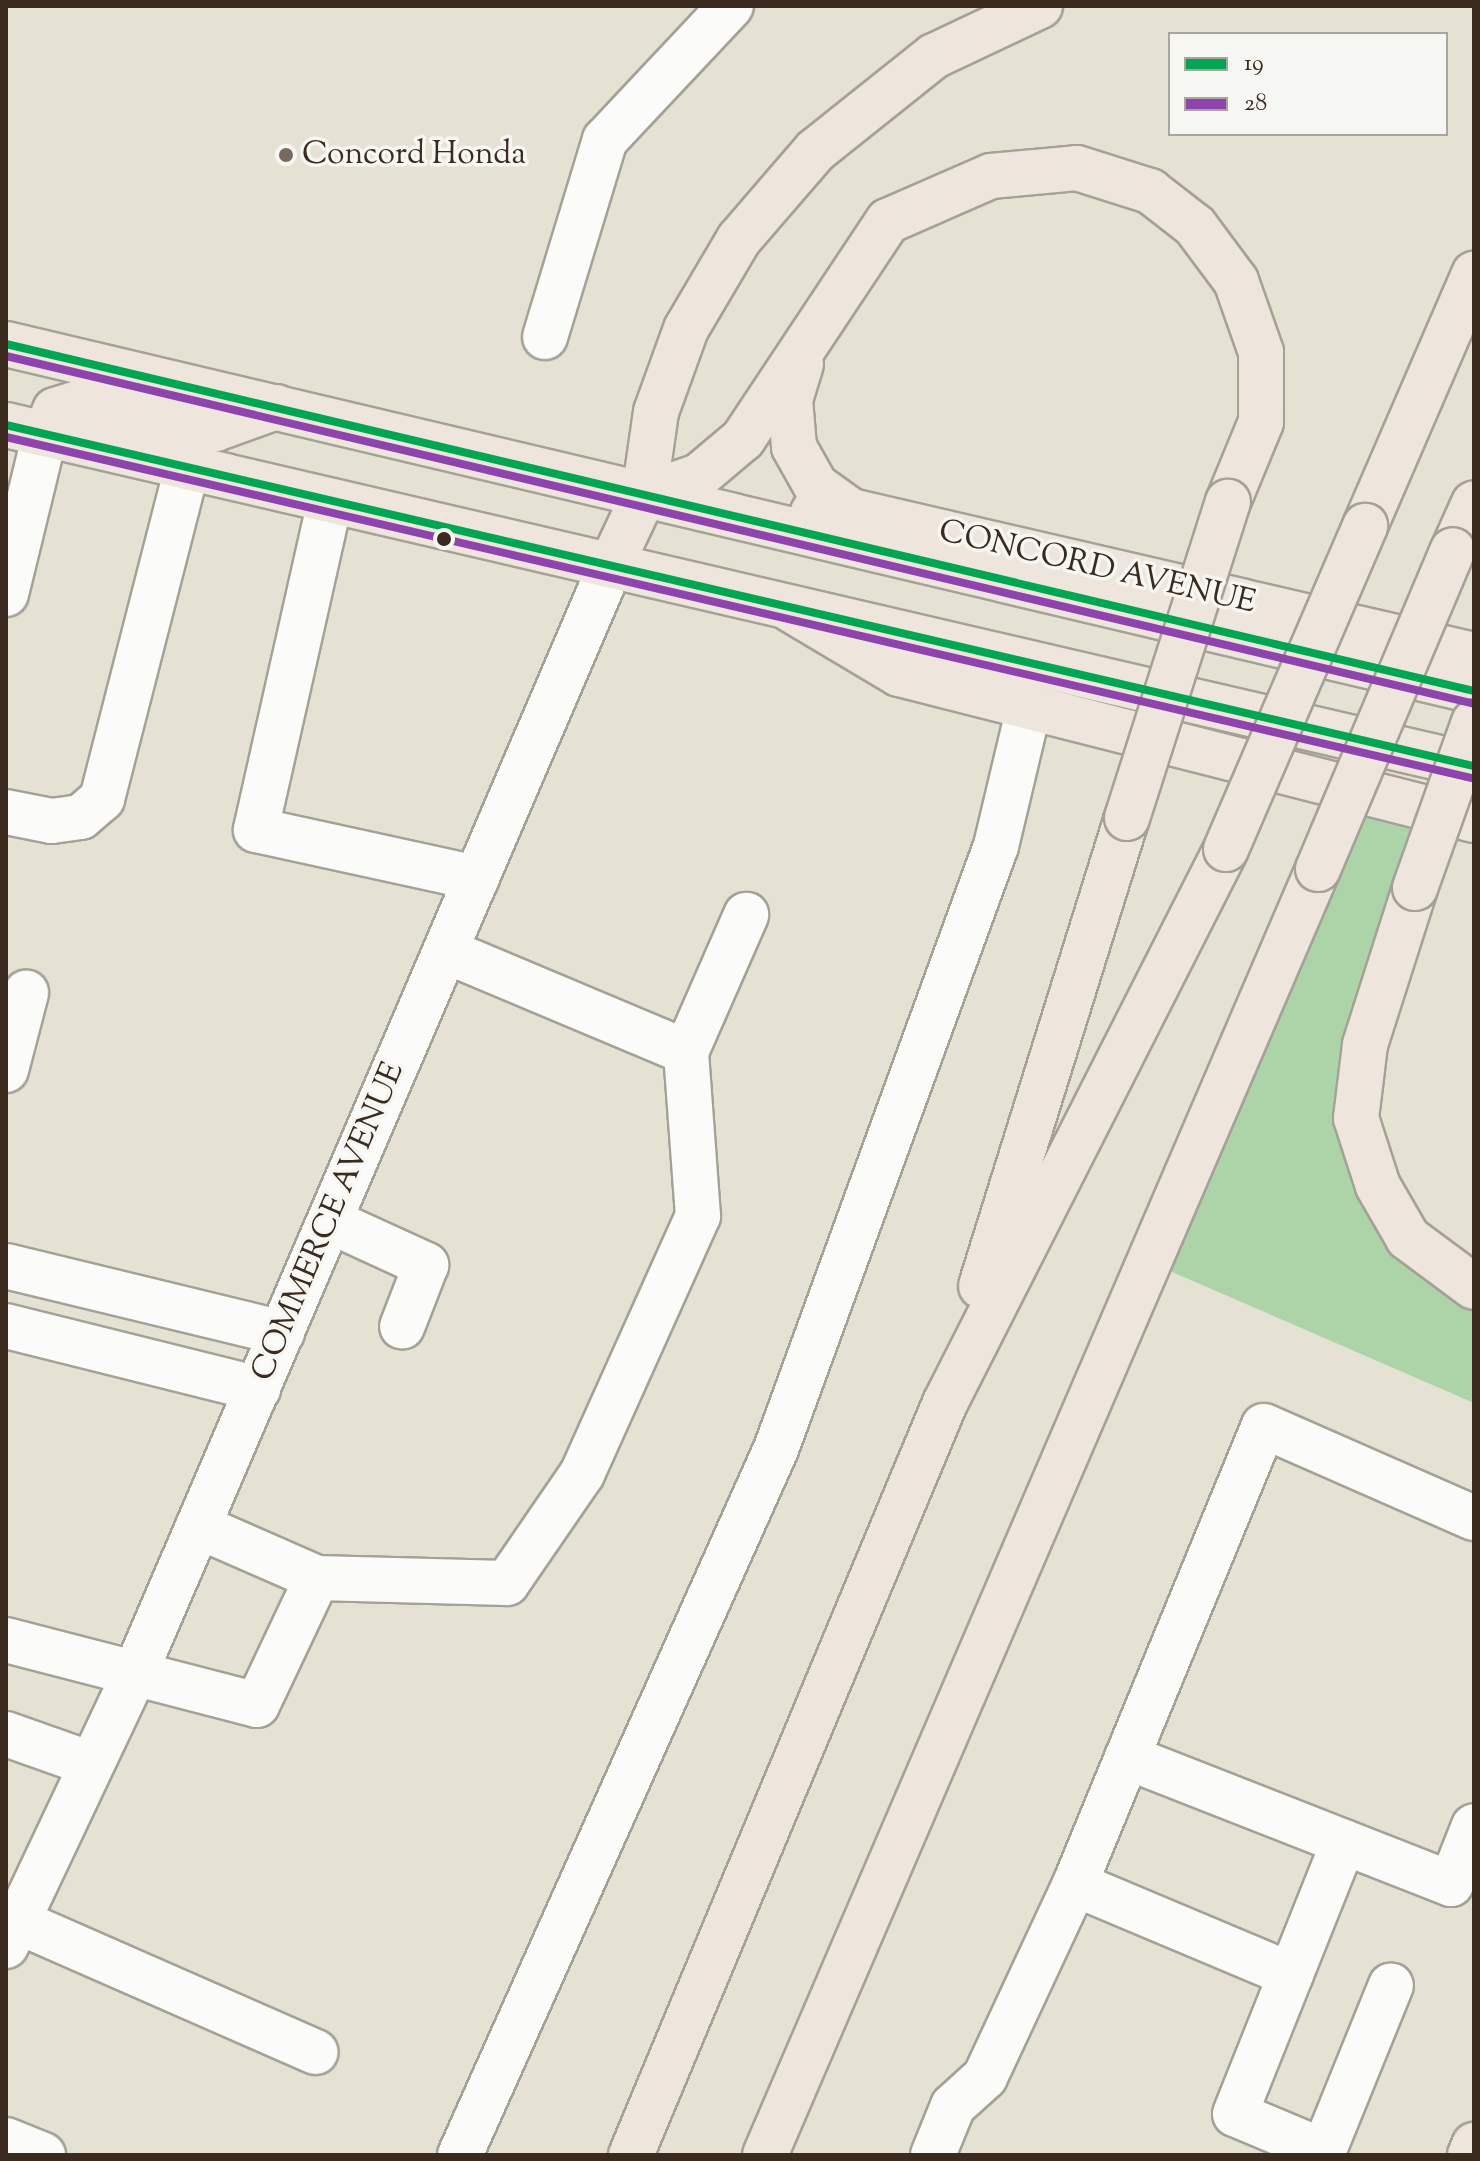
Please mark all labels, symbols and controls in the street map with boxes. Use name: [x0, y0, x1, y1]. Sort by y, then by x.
legend: [1168, 32, 1448, 136]
text: 19: [1244, 47, 1264, 81]
text: 28: [1244, 87, 1267, 121]
place label: Concord Honda: [302, 136, 526, 174]
marker: Concord Honda: [277, 146, 295, 164]
street label: CONCORD AVENUE: [935, 513, 1259, 623]
unlabelled marker: [436, 531, 452, 547]
street label: COMMERCE AVENUE: [244, 1057, 414, 1387]

